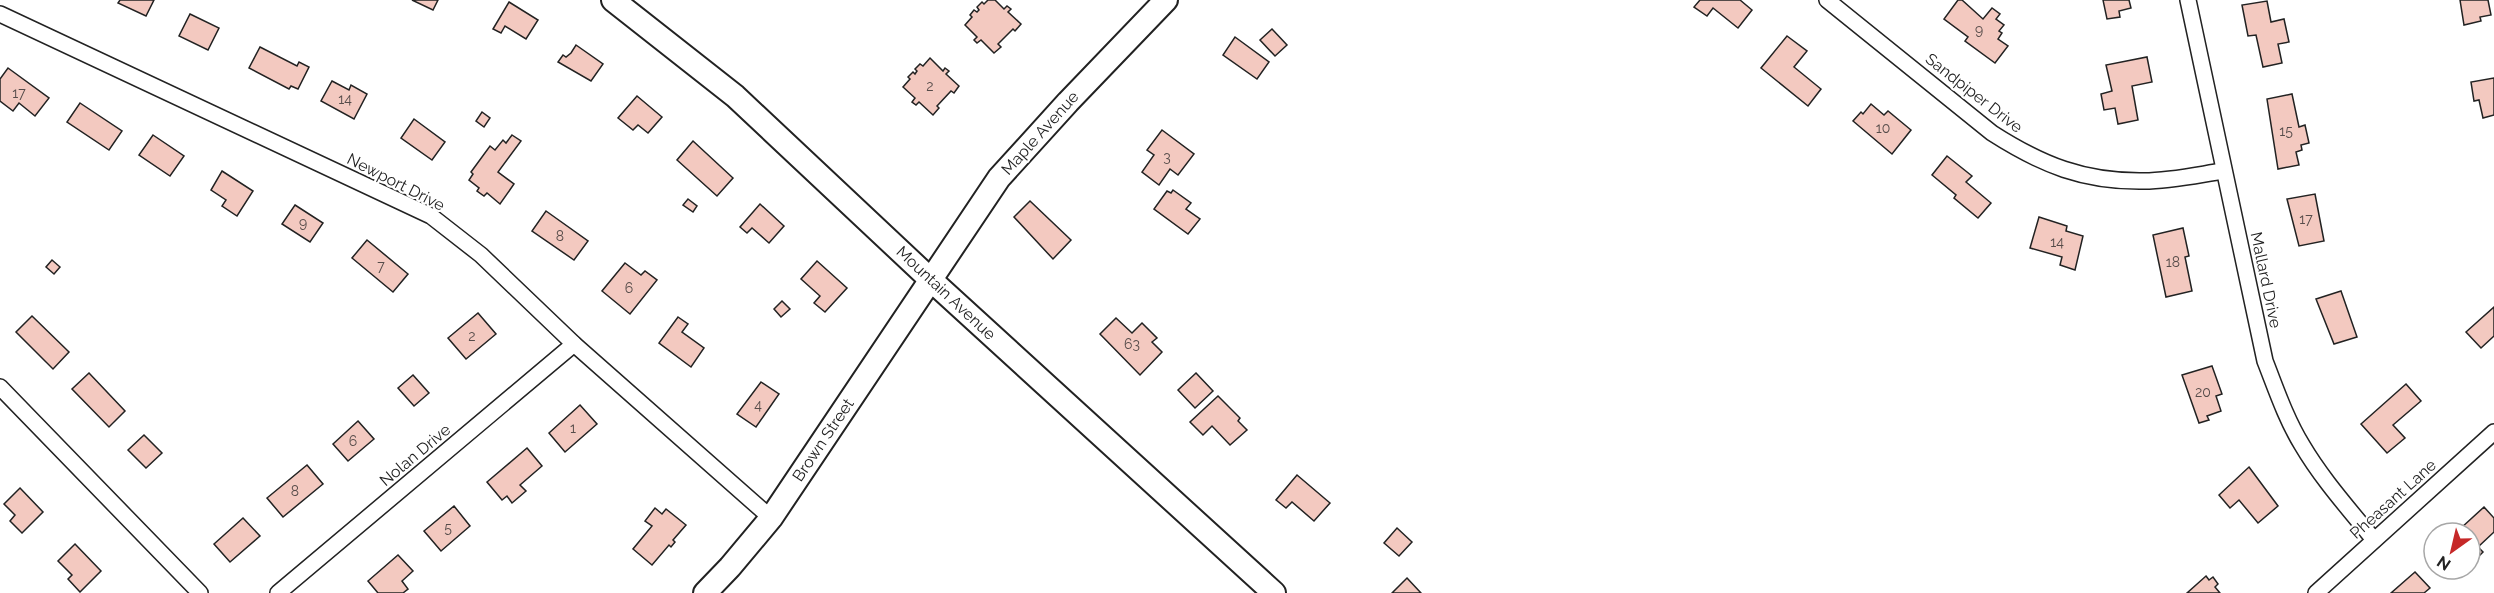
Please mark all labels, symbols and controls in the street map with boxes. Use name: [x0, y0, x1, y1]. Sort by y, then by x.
house number: 9: [1975, 22, 1983, 38]
street label: Sandpiper Drive: [1922, 49, 2026, 137]
house number: 2: [926, 78, 934, 94]
house number: 17: [12, 85, 26, 101]
street label: Maple Avenue: [997, 87, 1083, 179]
house number: 14: [338, 91, 352, 107]
house number: 10: [1876, 120, 1890, 136]
house number: 15: [2279, 123, 2293, 139]
street label: Newport Drive: [344, 149, 448, 215]
house number: 3: [1163, 149, 1171, 165]
house number: 17: [2299, 211, 2313, 227]
house number: 9: [299, 215, 307, 231]
house number: 8: [556, 228, 564, 244]
street label: Mallard Drive: [2247, 230, 2285, 330]
house number: 14: [2050, 234, 2064, 250]
street label: Mountain Avenue: [892, 242, 1000, 344]
house number: 18: [2166, 254, 2180, 270]
house number: 7: [377, 258, 385, 274]
house number: 6: [625, 280, 633, 296]
house number: 2: [468, 328, 476, 344]
house number: 63: [1124, 336, 1140, 352]
house number: 20: [2195, 384, 2211, 400]
street label: Brown Street: [788, 394, 858, 485]
house number: 4: [754, 397, 762, 413]
street label: Nolan Drive: [376, 420, 454, 490]
house number: 1: [570, 420, 576, 436]
house number: 6: [349, 433, 357, 449]
street label: Pheasant Lane: [2346, 455, 2440, 543]
house number: 8: [291, 483, 299, 499]
house number: 5: [444, 520, 452, 536]
north arrow: [2422, 521, 2482, 581]
text: N: [2434, 552, 2454, 574]

